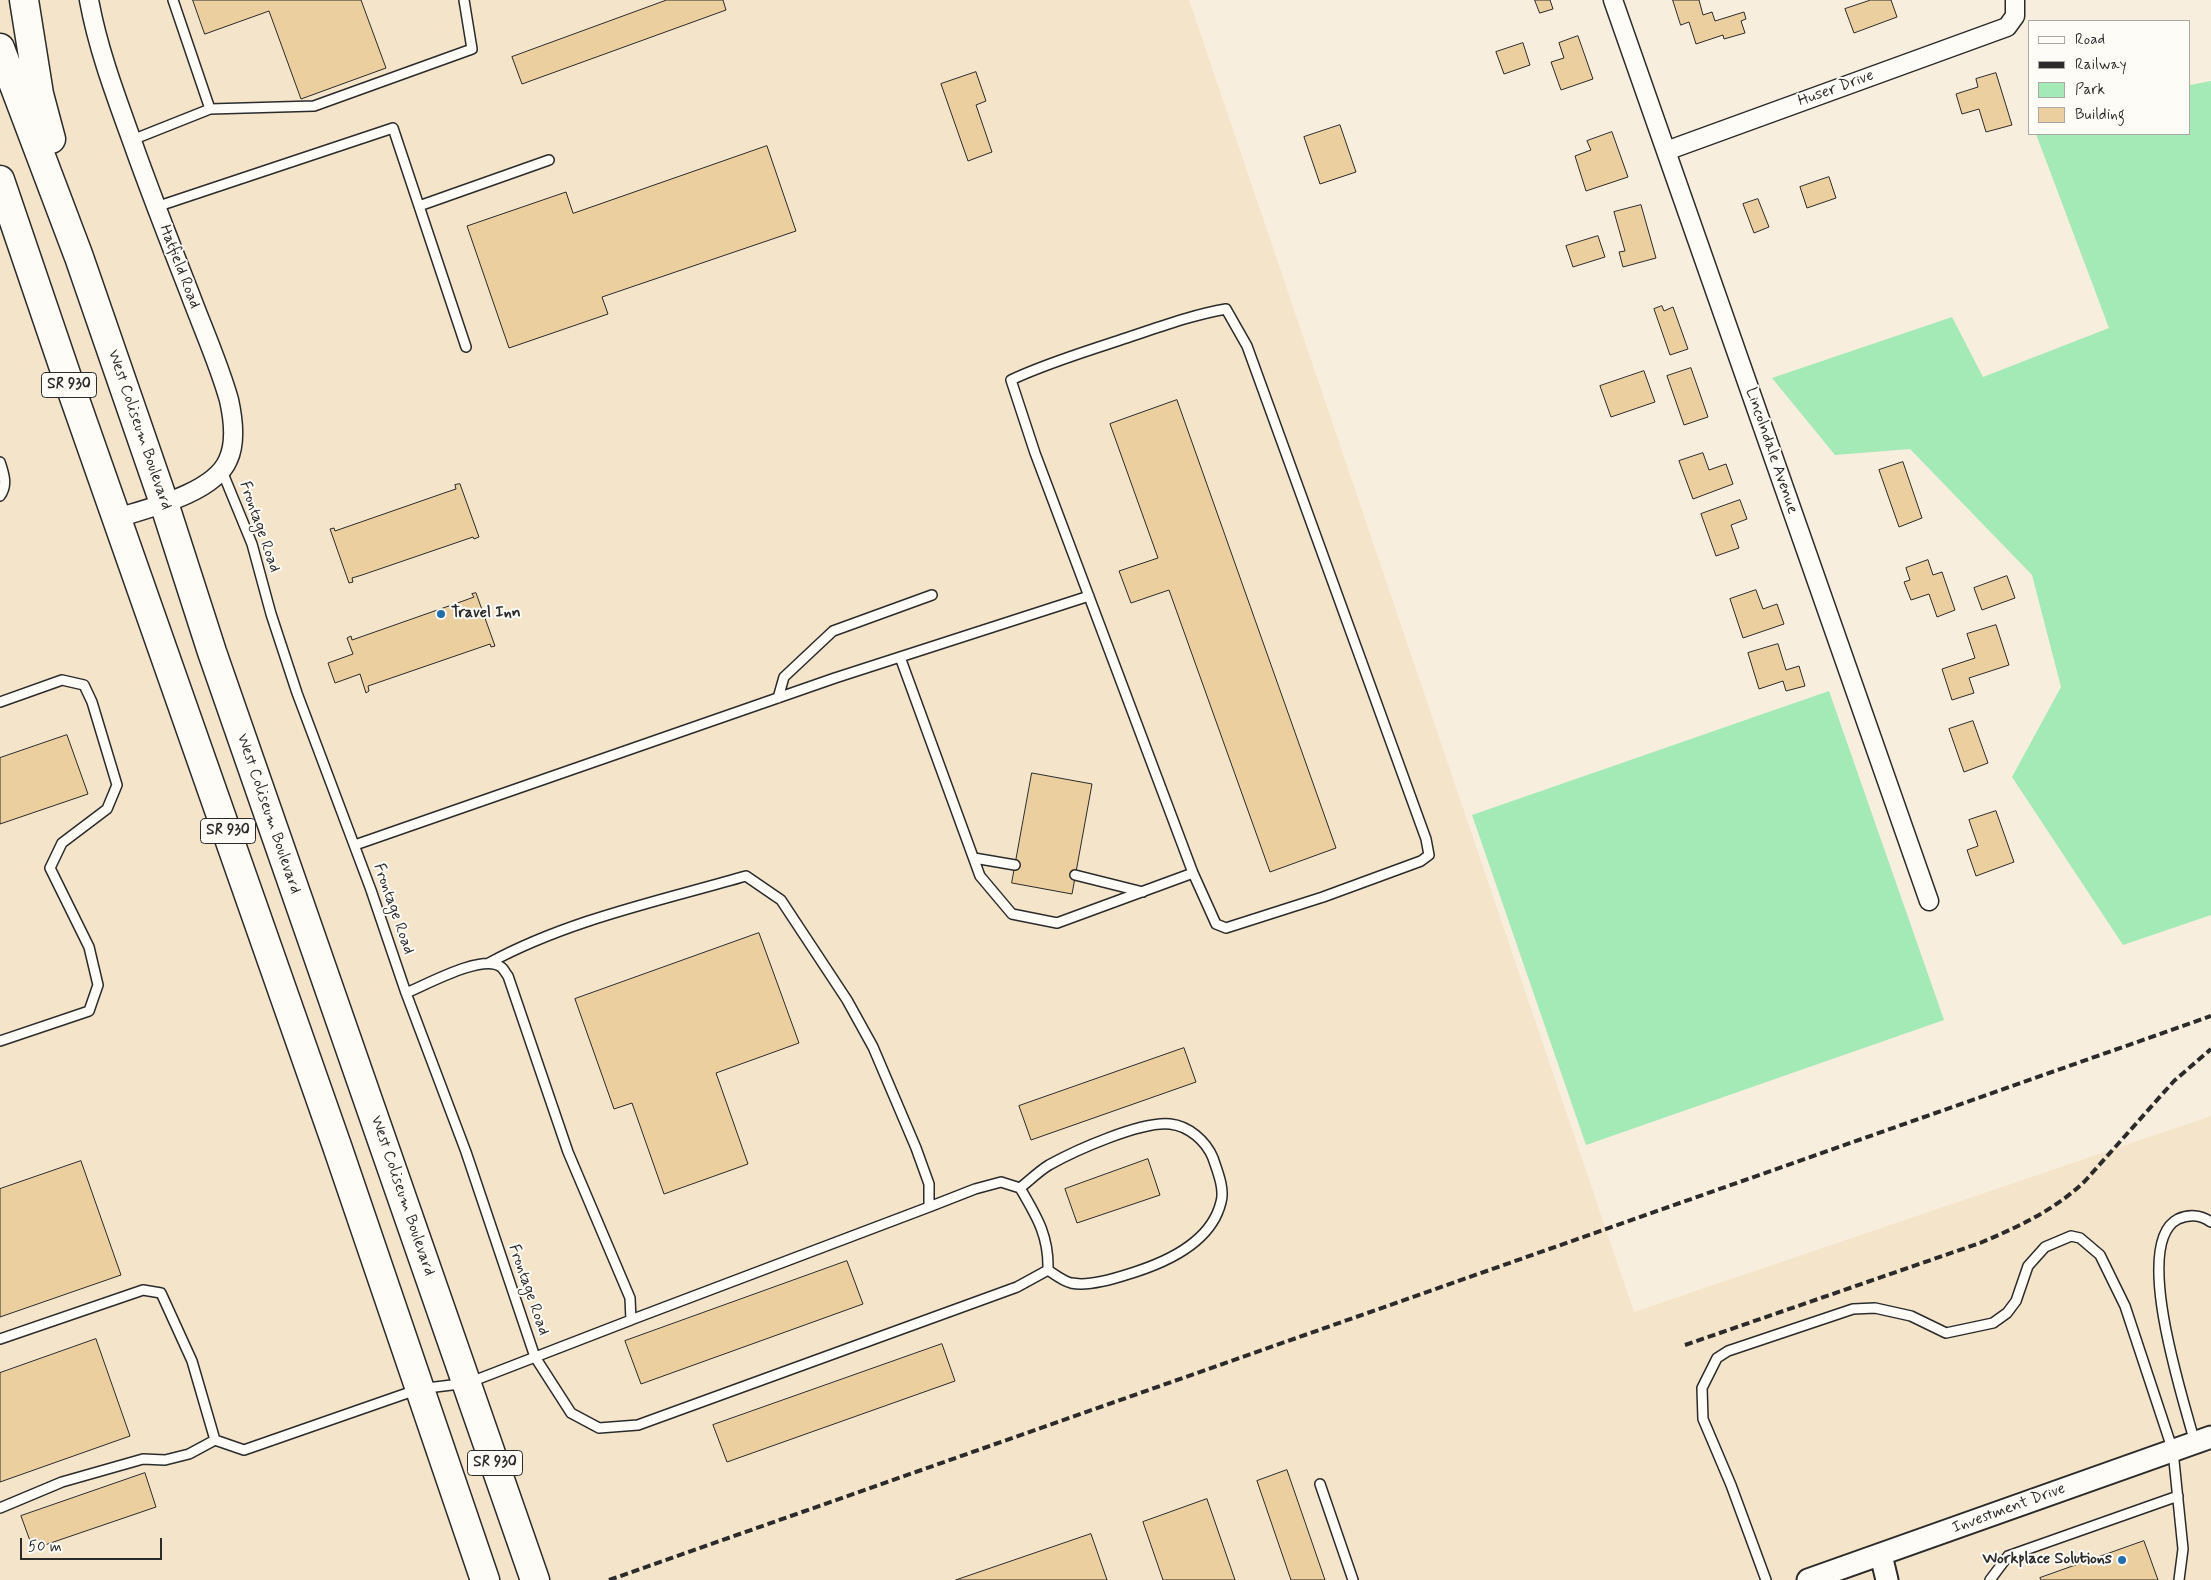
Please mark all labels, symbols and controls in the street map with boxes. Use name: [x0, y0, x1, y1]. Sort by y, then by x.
legend: [2028, 20, 2191, 135]
text: Road: [2075, 30, 2105, 50]
text: Railway: [2075, 55, 2127, 75]
street label: Huser Drive: [1795, 66, 1877, 112]
text: Park: [2075, 80, 2105, 100]
text: Building: [2075, 105, 2125, 125]
street label: Hatfield Road: [154, 222, 204, 312]
street label: West Coliseum Boulevard: [103, 347, 175, 513]
road number: SR 930: [42, 372, 96, 398]
street label: Lincolndale Avenue: [1740, 385, 1802, 517]
street label: Frontage Road: [234, 479, 284, 575]
place label: Travel Inn: [451, 604, 521, 624]
marker: Travel Inn: [435, 608, 447, 620]
street label: West Coliseum Boulevard: [232, 731, 304, 897]
road number: SR 930: [200, 818, 256, 844]
street label: Frontage Road: [368, 861, 418, 957]
street label: West Coliseum Boulevard: [366, 1113, 438, 1279]
street label: Frontage Road: [503, 1242, 553, 1338]
road number: SR 930: [468, 1450, 522, 1476]
street label: Investment Drive: [1950, 1480, 2068, 1538]
scale bar: [22, 1528, 165, 1560]
text: 50 m: [28, 1537, 62, 1557]
place label: Workplace Solutions: [1982, 1550, 2112, 1570]
marker: Workplace Solutions: [2116, 1554, 2128, 1566]

